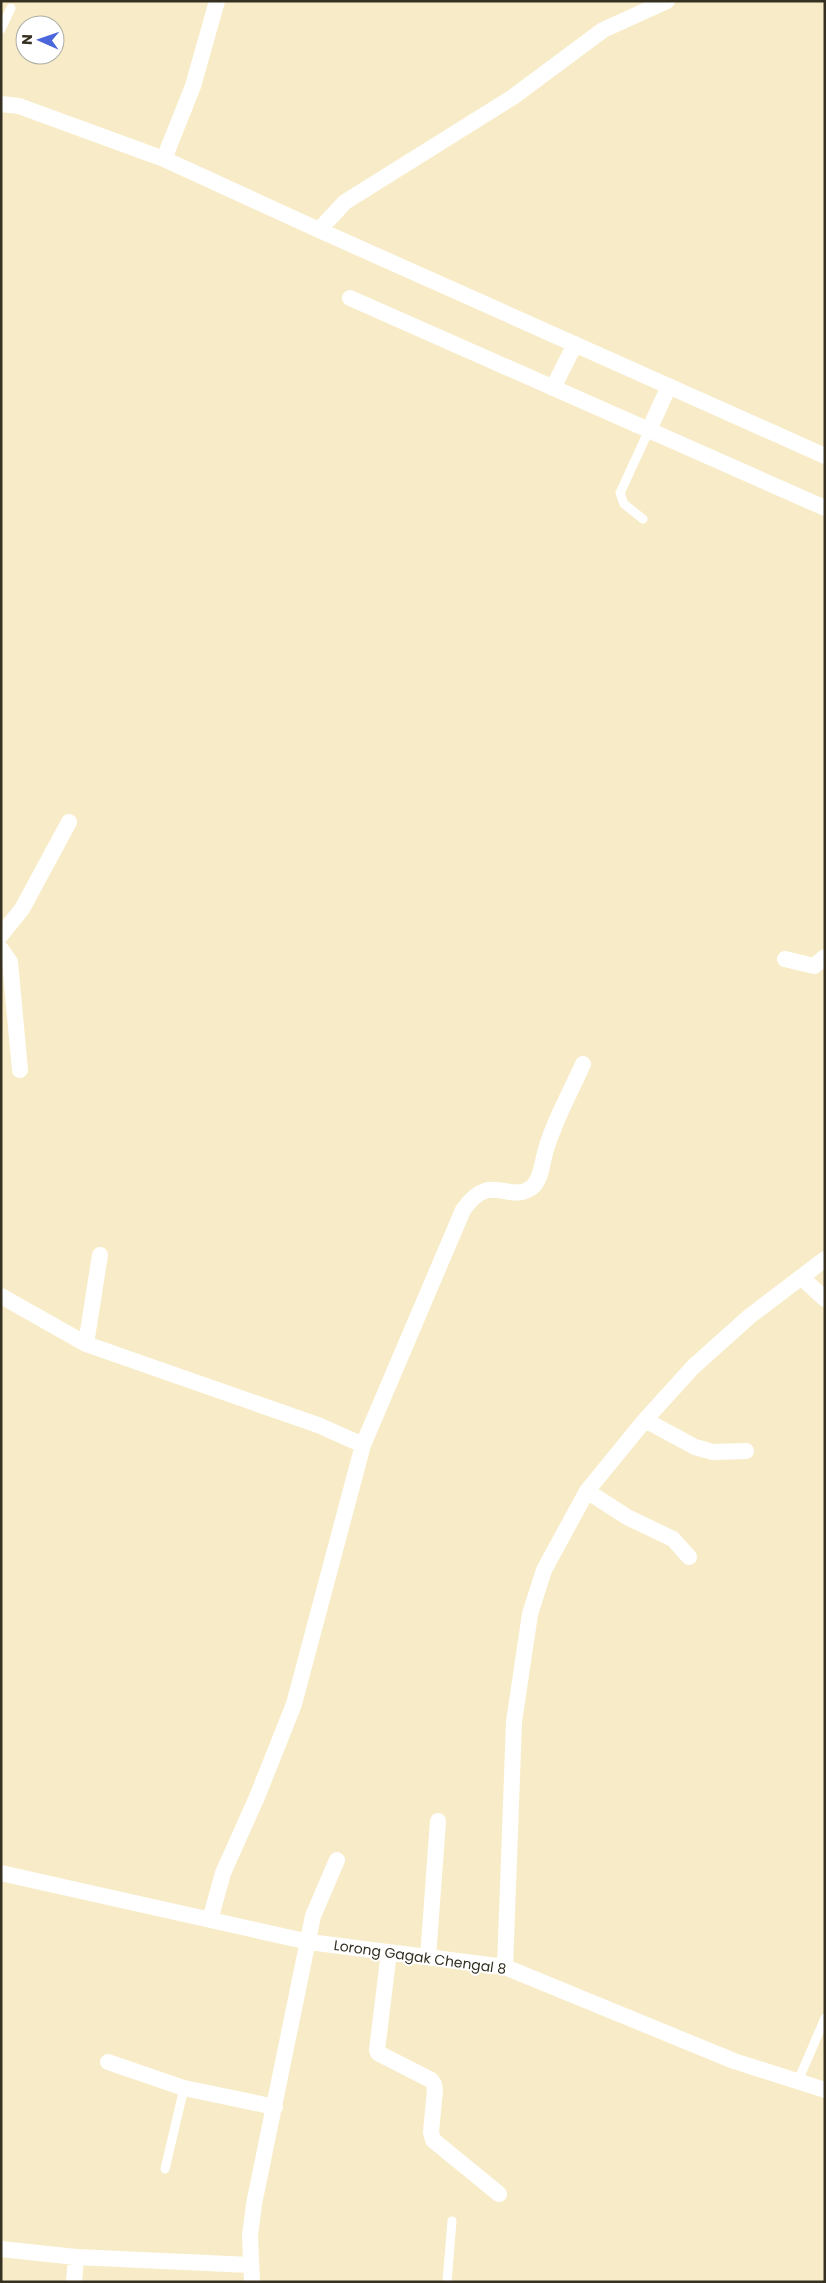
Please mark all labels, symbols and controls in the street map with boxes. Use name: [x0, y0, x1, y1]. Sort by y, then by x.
north arrow: [15, 15, 65, 65]
text: N: [17, 34, 37, 45]
street label: Lorong Gagak Chengal 8: [332, 1935, 508, 1979]

